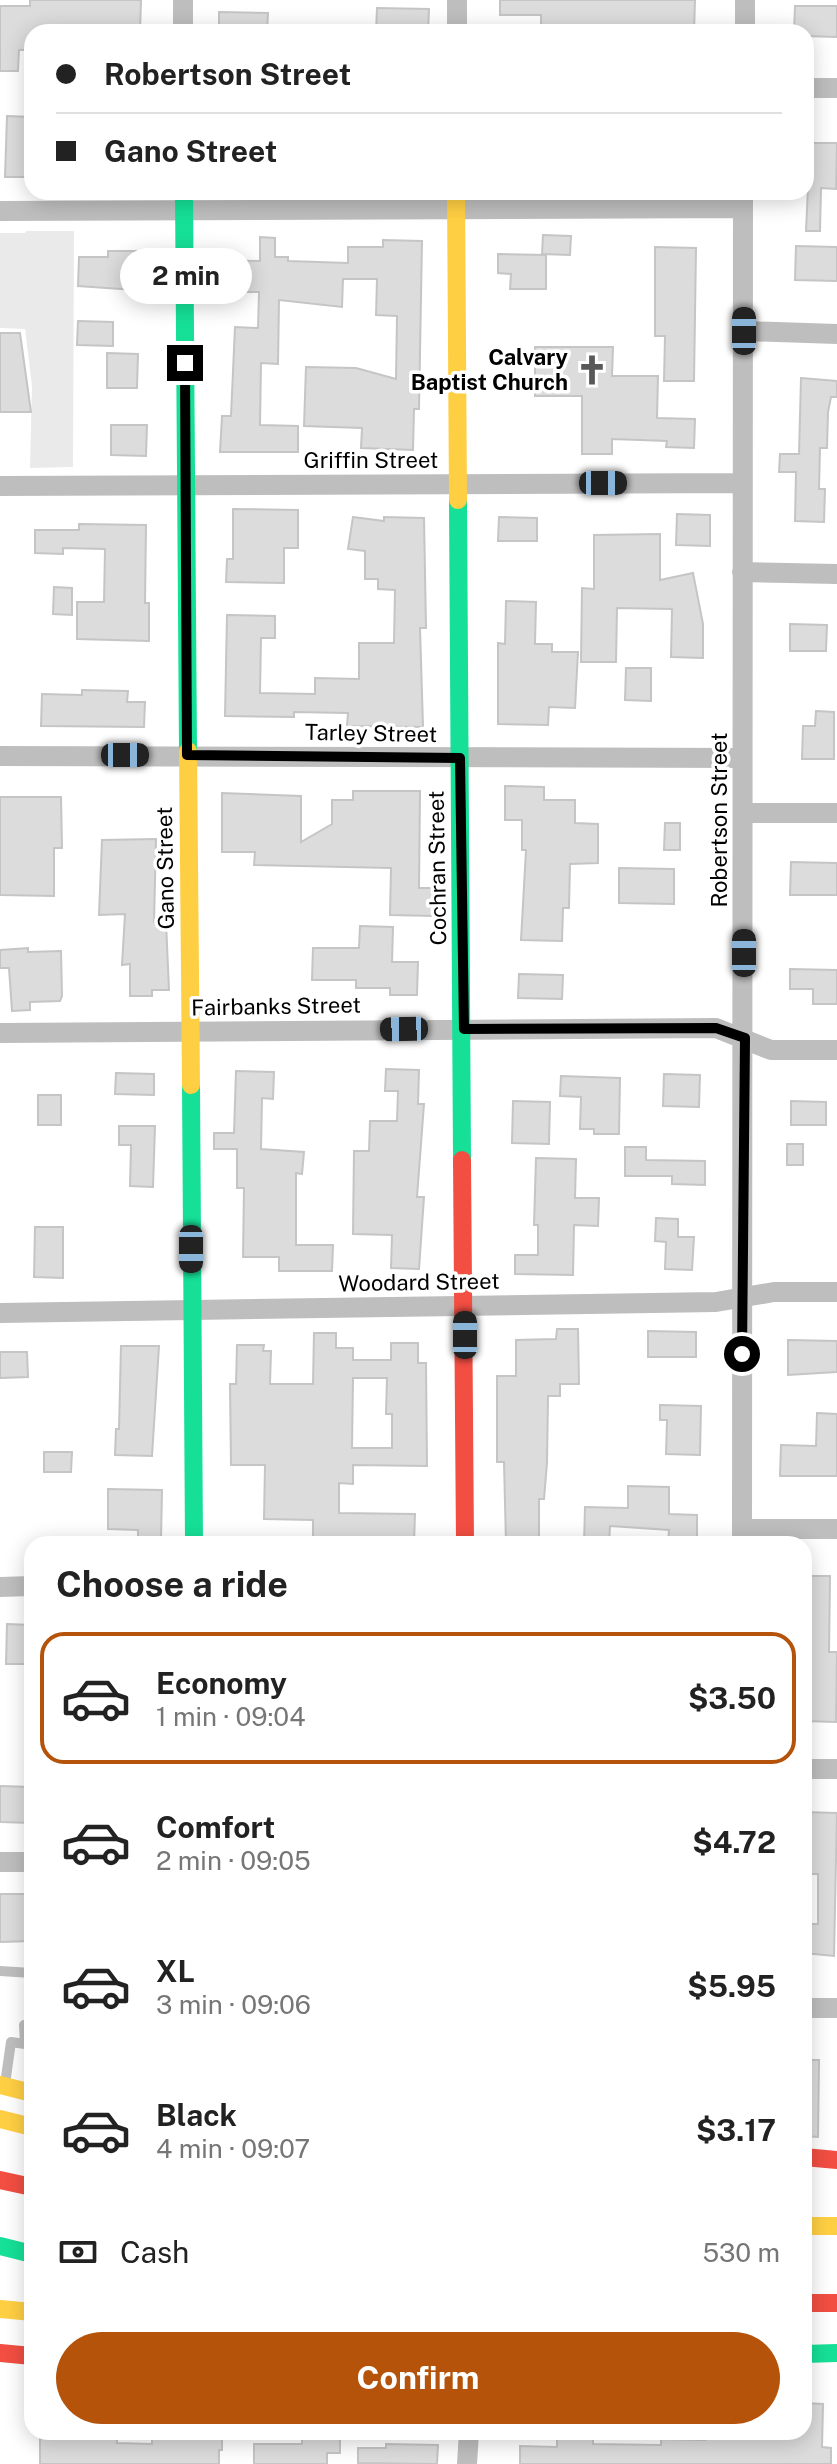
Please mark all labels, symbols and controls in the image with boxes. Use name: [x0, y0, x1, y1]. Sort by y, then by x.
text: Robertson Street: [104, 56, 351, 92]
text: Gano Street: [104, 133, 277, 169]
callout: 2 min: [119, 247, 251, 303]
text: 2 min: [152, 260, 220, 291]
car: [732, 307, 756, 355]
place label: Calvary Baptist Church: [411, 344, 569, 395]
route end: [167, 345, 203, 381]
church icon: Calvary Baptist Church: [575, 353, 609, 387]
street label: Griffin Street: [304, 447, 438, 473]
car: [579, 471, 627, 495]
street label: Tarley Street: [305, 719, 437, 747]
street label: Robertson Street: [706, 732, 732, 908]
car: [101, 743, 149, 767]
street label: Cochran Street: [423, 790, 451, 946]
street label: Gano Street: [151, 806, 179, 930]
car: [732, 929, 756, 977]
street label: Fairbanks Street: [191, 992, 361, 1020]
car: [380, 1017, 428, 1041]
car: [179, 1225, 203, 1273]
street label: Woodard Street: [338, 1268, 500, 1296]
car: [453, 1311, 477, 1359]
route start: [724, 1336, 760, 1372]
text: Choose a ride: [56, 1563, 288, 1605]
icon: car: [60, 1662, 132, 1734]
text: Economy: [156, 1665, 287, 1701]
text: $3.50: [688, 1680, 776, 1716]
text: 1 min · 09:04: [156, 1701, 305, 1732]
icon: car: [60, 1806, 132, 1878]
text: Comfort: [156, 1809, 275, 1845]
text: $4.72: [692, 1824, 776, 1860]
text: 2 min · 09:05: [156, 1845, 311, 1876]
icon: car: [60, 1950, 132, 2022]
text: XL: [156, 1953, 195, 1989]
text: $5.95: [687, 1968, 776, 2004]
text: 3 min · 09:06: [156, 1989, 311, 2020]
icon: car: [60, 2094, 132, 2166]
text: Black: [156, 2097, 237, 2133]
text: $3.17: [696, 2112, 776, 2148]
text: 4 min · 09:07: [156, 2133, 310, 2164]
icon: cash: [56, 2230, 100, 2274]
text: Cash: [120, 2234, 189, 2270]
text: 530 m: [702, 2237, 780, 2268]
button: Confirm: [56, 2332, 780, 2424]

